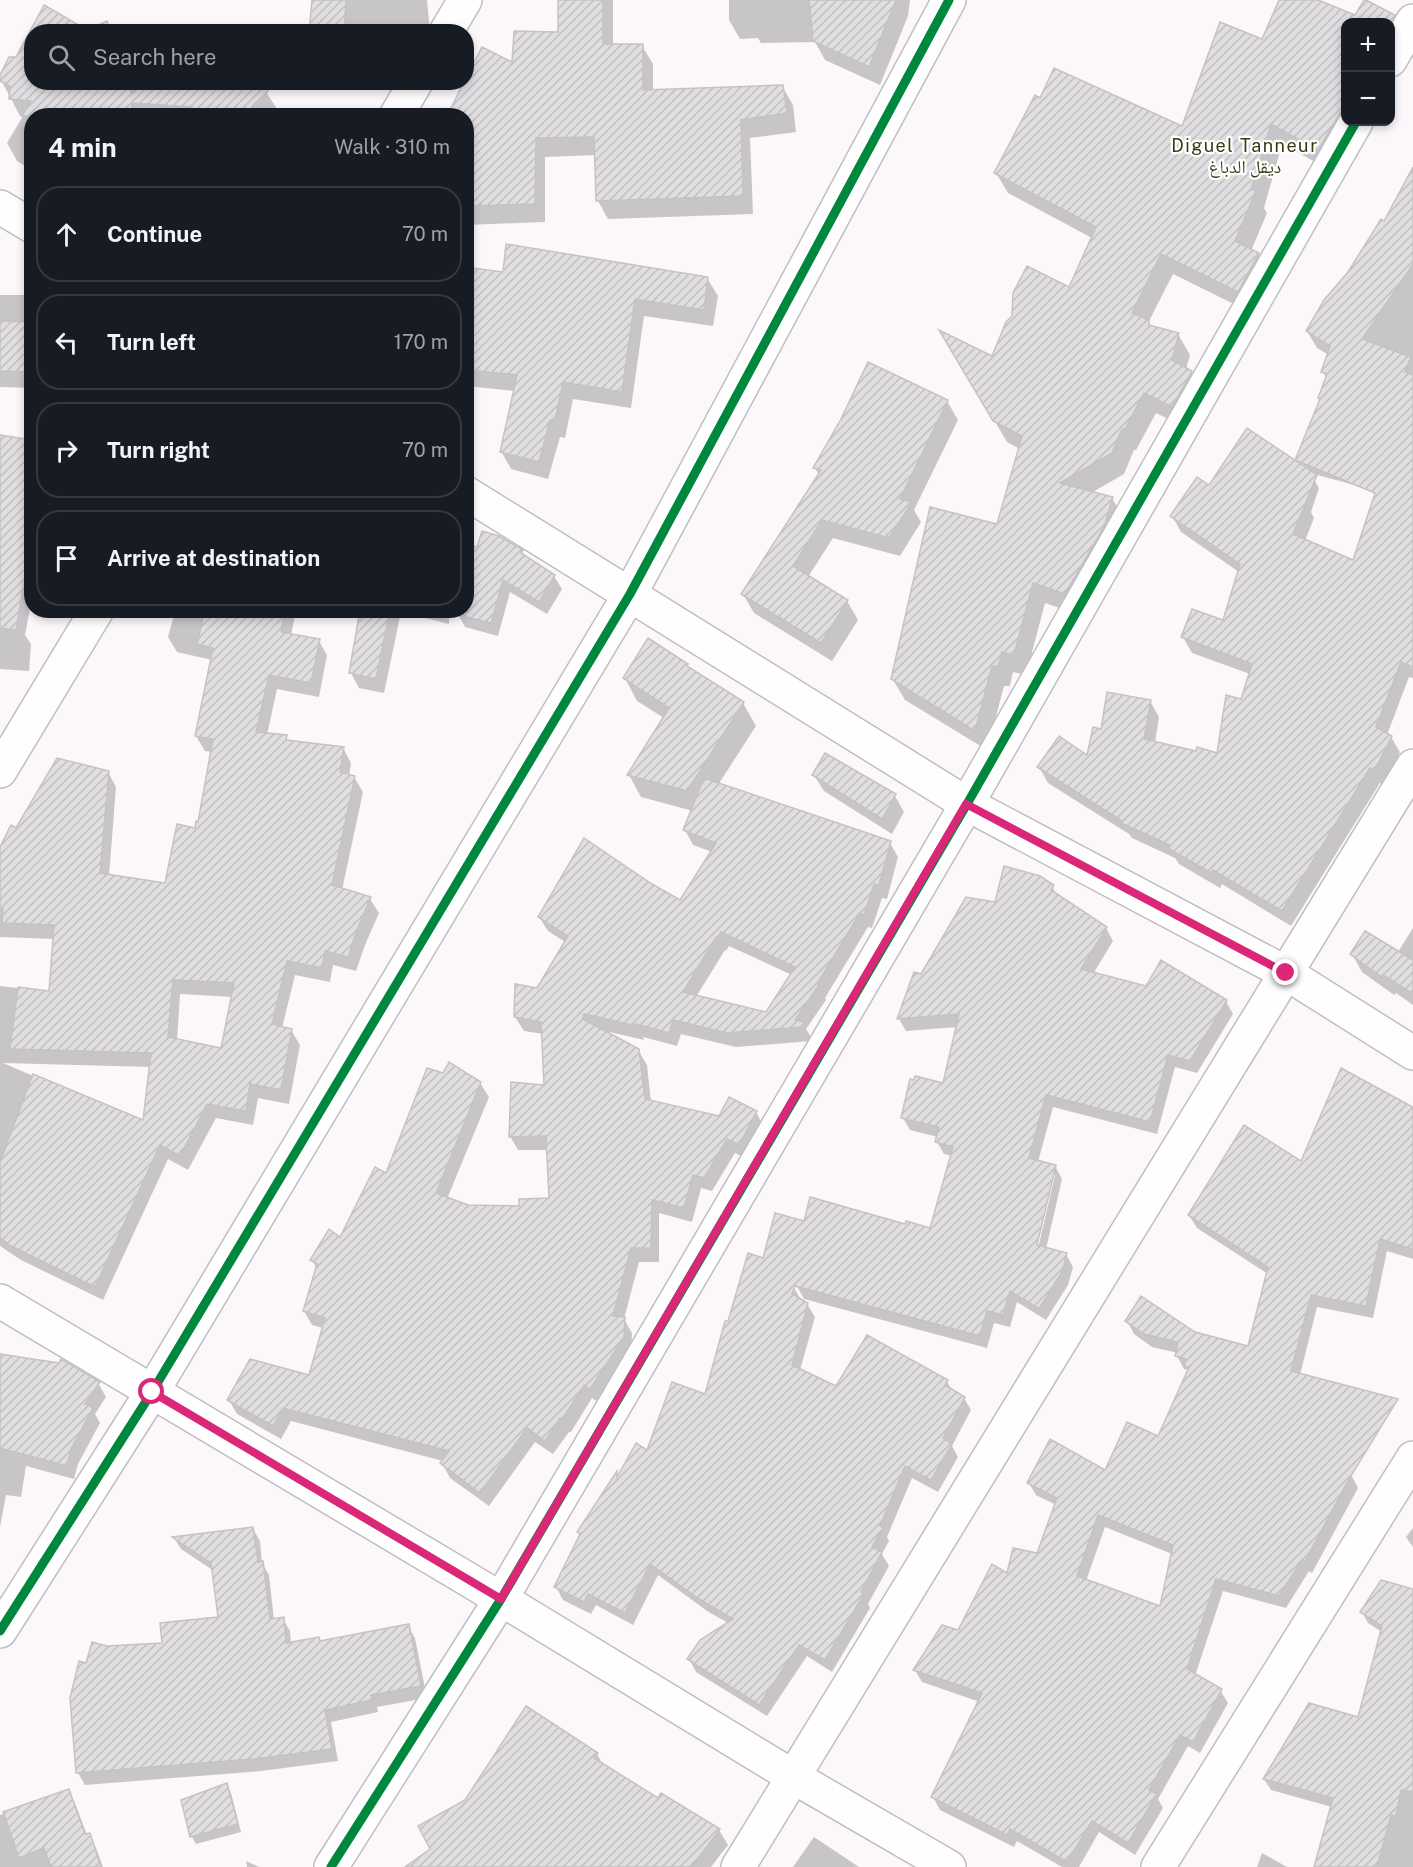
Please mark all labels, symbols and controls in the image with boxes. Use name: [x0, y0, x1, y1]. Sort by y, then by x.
map controls: [1341, 18, 1395, 126]
button: +: [1341, 18, 1395, 72]
search box: [24, 24, 474, 90]
icon: search: [45, 41, 78, 74]
text: Search here: [93, 44, 217, 70]
button: −: [1341, 72, 1395, 126]
text: 4 min: [48, 132, 117, 163]
text: Walk · 310 m: [334, 135, 450, 159]
district label: Diguel Tanneur ديقل الدباغ: [1171, 135, 1319, 178]
icon: ahead: [50, 218, 83, 251]
text: Continue: [107, 221, 202, 247]
text: 70 m: [402, 222, 448, 246]
icon: left: [50, 326, 83, 359]
text: Turn left: [107, 329, 196, 355]
text: 170 m: [394, 330, 448, 354]
icon: right: [50, 434, 83, 467]
text: Turn right: [107, 437, 210, 463]
text: 70 m: [402, 438, 448, 462]
icon: arrive: [50, 542, 83, 575]
text: Arrive at destination: [107, 545, 320, 571]
route end: [1272, 959, 1298, 985]
route start: [138, 1378, 164, 1404]

